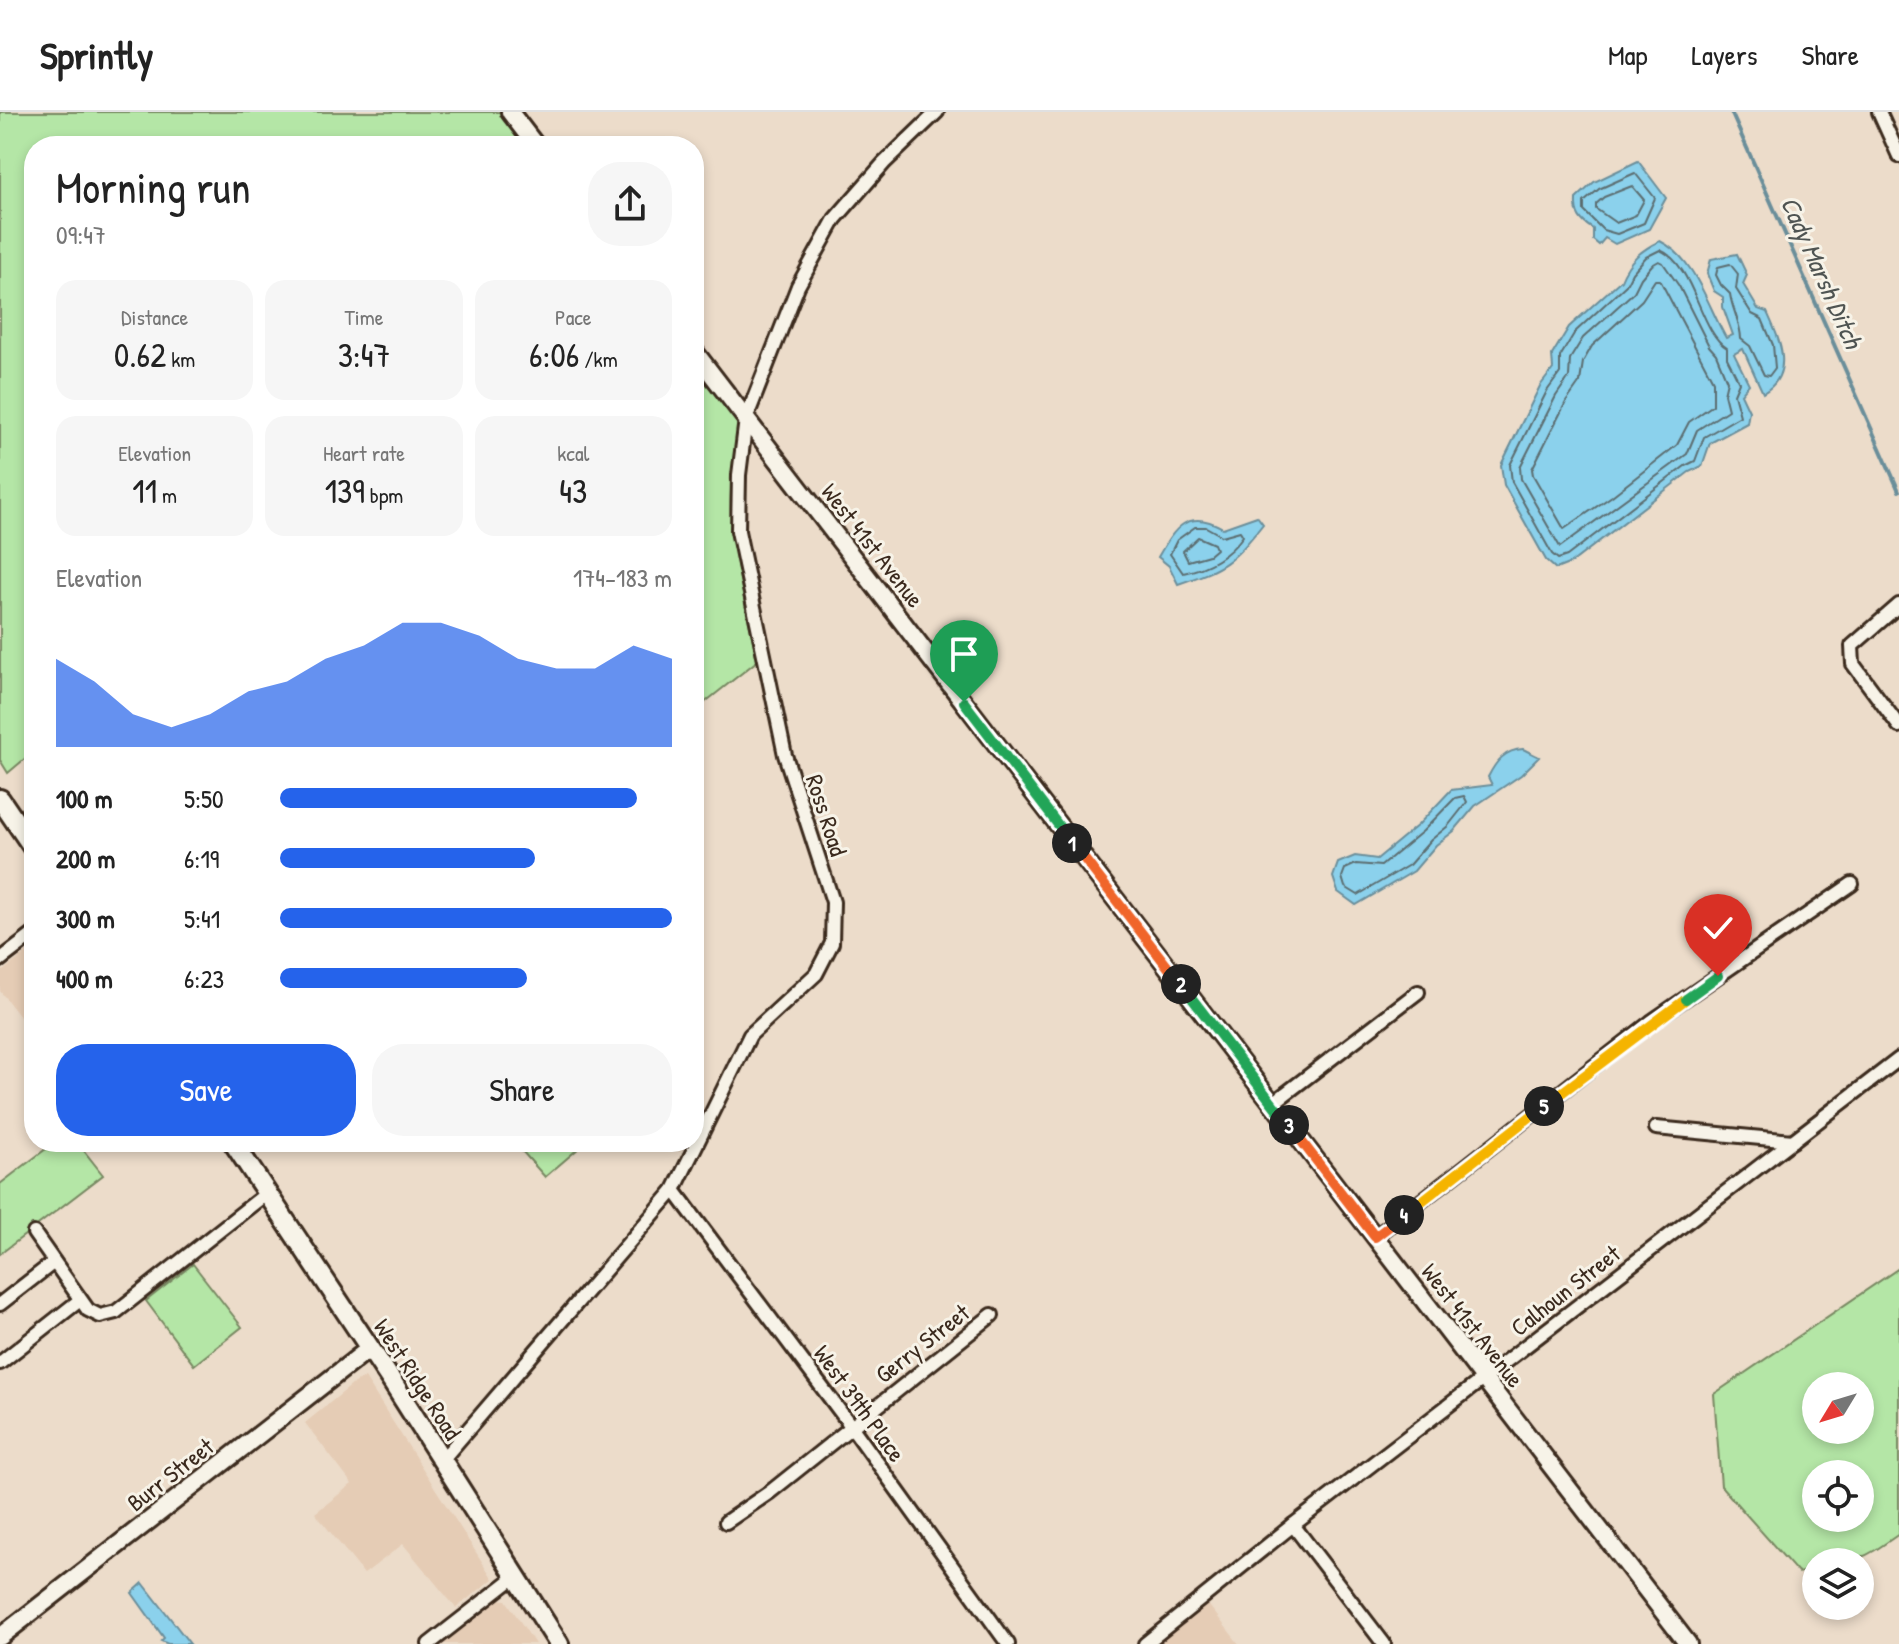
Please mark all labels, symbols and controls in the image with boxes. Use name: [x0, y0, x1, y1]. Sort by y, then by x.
text: Sprintly: [40, 29, 153, 81]
text: Map: [1608, 36, 1648, 74]
text: Layers: [1692, 36, 1757, 74]
text: Share: [1801, 36, 1859, 74]
text: Morning run: [56, 157, 251, 217]
button: share: [588, 162, 672, 246]
water label: Cady Marsh Ditch: [1772, 191, 1872, 356]
text: 09:47: [56, 217, 106, 252]
text: Distance: [121, 302, 188, 332]
text: Time: [345, 302, 383, 332]
text: Pace: [555, 302, 592, 332]
text: 0.62: [114, 332, 166, 378]
text: 3:47: [338, 332, 390, 378]
text: 6:06: [529, 332, 579, 378]
text: km: [166, 344, 195, 374]
text: /km: [579, 344, 618, 374]
text: Elevation: [118, 438, 191, 468]
text: Heart rate: [323, 438, 405, 468]
text: kcal: [557, 438, 589, 468]
text: 11: [132, 468, 157, 514]
text: 139: [325, 468, 365, 514]
text: 43: [559, 468, 587, 514]
street label: West 41st Avenue: [815, 476, 932, 614]
text: m: [157, 480, 177, 510]
text: bpm: [365, 480, 403, 510]
text: Elevation: [56, 560, 142, 595]
text: 174–183 m: [573, 560, 672, 595]
pin: [930, 620, 998, 702]
icon: arrive: [942, 632, 986, 676]
street label: Ross Road: [799, 770, 855, 860]
text: 100 m: [56, 781, 112, 816]
text: 5:50: [184, 781, 224, 816]
pin: 1: [1052, 823, 1092, 863]
text: 1: [1068, 828, 1076, 858]
text: 200 m: [56, 841, 115, 876]
text: 6:19: [184, 841, 219, 876]
pin: [1684, 894, 1752, 976]
text: 300 m: [56, 901, 115, 936]
text: 5:41: [184, 901, 220, 936]
icon: check: [1696, 906, 1740, 950]
text: 400 m: [56, 961, 113, 996]
text: 6:23: [184, 961, 224, 996]
pin: 2: [1161, 964, 1201, 1004]
text: 2: [1176, 969, 1186, 999]
button: Save: [56, 1044, 356, 1136]
button: Share: [372, 1044, 672, 1136]
pin: 5: [1524, 1086, 1564, 1126]
text: 5: [1539, 1091, 1549, 1121]
pin: 3: [1269, 1105, 1309, 1145]
text: 3: [1284, 1110, 1294, 1140]
pin: 4: [1384, 1195, 1424, 1235]
text: 4: [1400, 1200, 1408, 1230]
street label: Calhoun Street: [1504, 1237, 1627, 1343]
street label: West 41st Avenue: [1415, 1256, 1532, 1394]
street label: Gerry Street: [868, 1296, 976, 1390]
street label: West Ridge Road: [367, 1312, 469, 1446]
street label: West 39th Place: [807, 1338, 913, 1468]
north arrow: [1802, 1372, 1874, 1444]
map controls: [1802, 1372, 1874, 1620]
street label: Burr Street: [120, 1430, 220, 1518]
button: locate: [1802, 1460, 1874, 1532]
button: layers: [1802, 1548, 1874, 1620]

